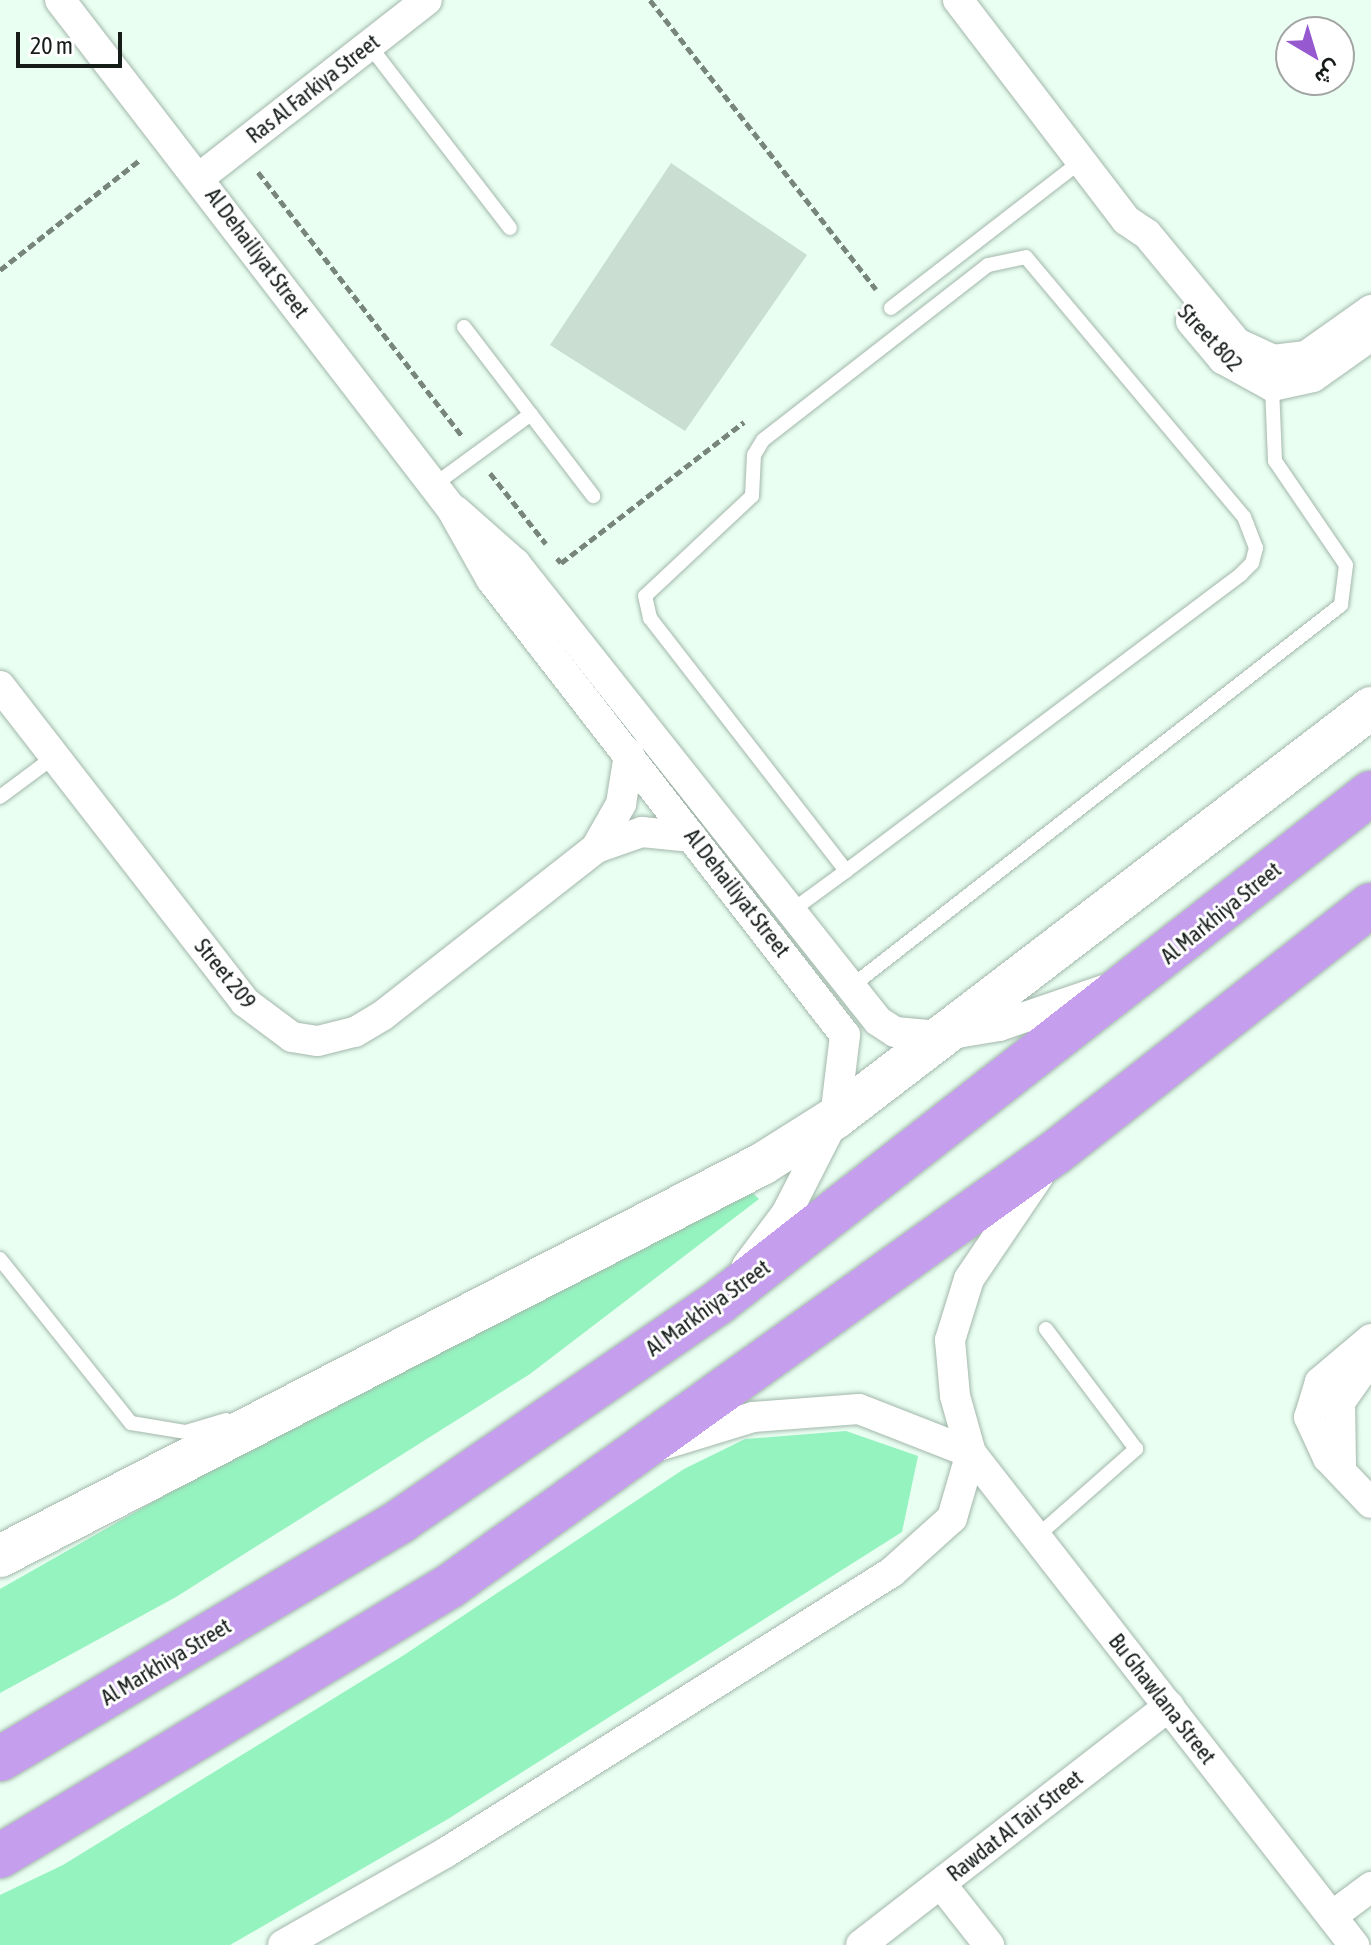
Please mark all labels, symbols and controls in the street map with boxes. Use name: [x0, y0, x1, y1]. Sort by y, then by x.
scale bar: [20, 16, 126, 66]
north arrow: [1275, 16, 1355, 96]
street label: Ras Al Farkiya Street: [241, 29, 385, 149]
text: 20 m: [30, 32, 73, 59]
text: ش: [1310, 55, 1347, 92]
street label: Al Dehailiyat Street: [200, 183, 314, 323]
street label: Street 802: [1172, 299, 1248, 377]
street label: Al Dehailiyat Street: [679, 824, 795, 962]
street label: Al Markhiya Street: [1156, 857, 1286, 969]
street label: Street 209: [189, 934, 261, 1014]
street label: Al Markhiya Street: [641, 1254, 775, 1362]
street label: Al Markhiya Street: [96, 1613, 236, 1711]
street label: Bu Ghawlana Street: [1103, 1629, 1221, 1769]
street label: Rawdat Al Tair Street: [942, 1765, 1088, 1887]

